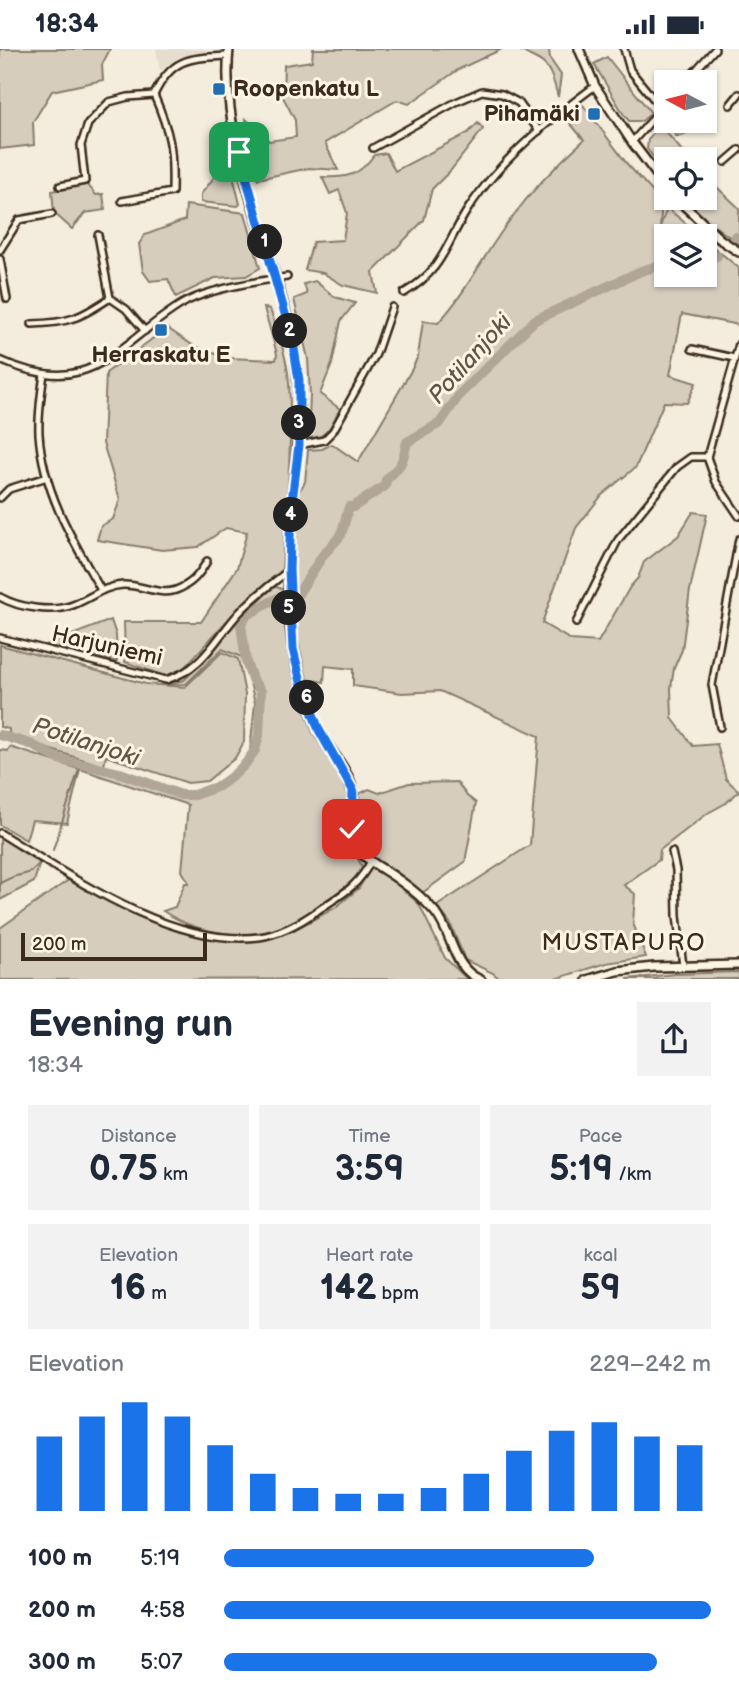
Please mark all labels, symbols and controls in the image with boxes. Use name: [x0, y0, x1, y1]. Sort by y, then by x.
text: 18:34: [35, 9, 98, 40]
north arrow: [654, 70, 718, 133]
map controls: [654, 70, 717, 287]
place label: Roopenkatu L: [233, 75, 380, 103]
marker: Roopenkatu L: [211, 81, 227, 97]
place label: Pihamäki: [484, 100, 580, 128]
marker: Pihamäki: [586, 106, 602, 122]
pin: [209, 122, 269, 182]
icon: arrive: [220, 133, 258, 171]
button: locate: [654, 147, 717, 210]
button: layers: [654, 224, 717, 287]
pin: 1: [247, 225, 282, 259]
text: 1: [261, 230, 269, 253]
water label: Potilanjoki: [422, 307, 519, 410]
pin: 2: [272, 313, 308, 349]
text: 2: [284, 319, 295, 342]
marker: Herraskatu E: [153, 322, 169, 338]
place label: Herraskatu E: [91, 341, 231, 369]
pin: 3: [282, 405, 316, 441]
text: 3: [293, 411, 304, 434]
pin: 4: [274, 497, 308, 533]
text: 4: [285, 503, 296, 526]
pin: 5: [272, 591, 306, 625]
text: 5: [283, 596, 294, 619]
street label: Harjuniemi: [49, 620, 165, 672]
pin: 6: [290, 681, 324, 715]
text: 6: [301, 686, 312, 709]
water label: Potilanjoki: [29, 711, 145, 773]
pin: [322, 799, 382, 859]
icon: check: [333, 810, 371, 848]
district label: MUSTAPURO: [541, 928, 707, 957]
scale bar: [21, 930, 206, 962]
text: 200 m: [32, 933, 86, 956]
text: Evening run: [28, 1002, 233, 1047]
button: share: [637, 1002, 711, 1076]
text: 18:34: [28, 1051, 83, 1079]
text: Distance: [101, 1125, 176, 1148]
text: Time: [348, 1125, 391, 1148]
text: Pace: [579, 1125, 622, 1148]
text: 0.75: [89, 1148, 158, 1191]
text: 3:59: [335, 1148, 404, 1191]
text: 5:19: [549, 1148, 613, 1191]
text: km: [158, 1163, 188, 1186]
text: /km: [613, 1163, 652, 1186]
text: Elevation: [99, 1244, 178, 1267]
text: Heart rate: [326, 1244, 413, 1267]
text: kcal: [583, 1244, 618, 1267]
text: 16: [110, 1267, 146, 1310]
text: 142: [320, 1267, 376, 1310]
text: 59: [580, 1267, 621, 1310]
text: m: [146, 1282, 167, 1305]
text: bpm: [376, 1282, 419, 1305]
text: Elevation: [28, 1350, 124, 1378]
text: 229–242 m: [589, 1350, 711, 1378]
text: 100 m: [28, 1544, 92, 1572]
text: 5:19: [140, 1544, 180, 1572]
text: 200 m: [28, 1596, 96, 1624]
text: 4:58: [140, 1596, 185, 1624]
text: 300 m: [28, 1648, 96, 1676]
text: 5:07: [140, 1648, 183, 1676]

